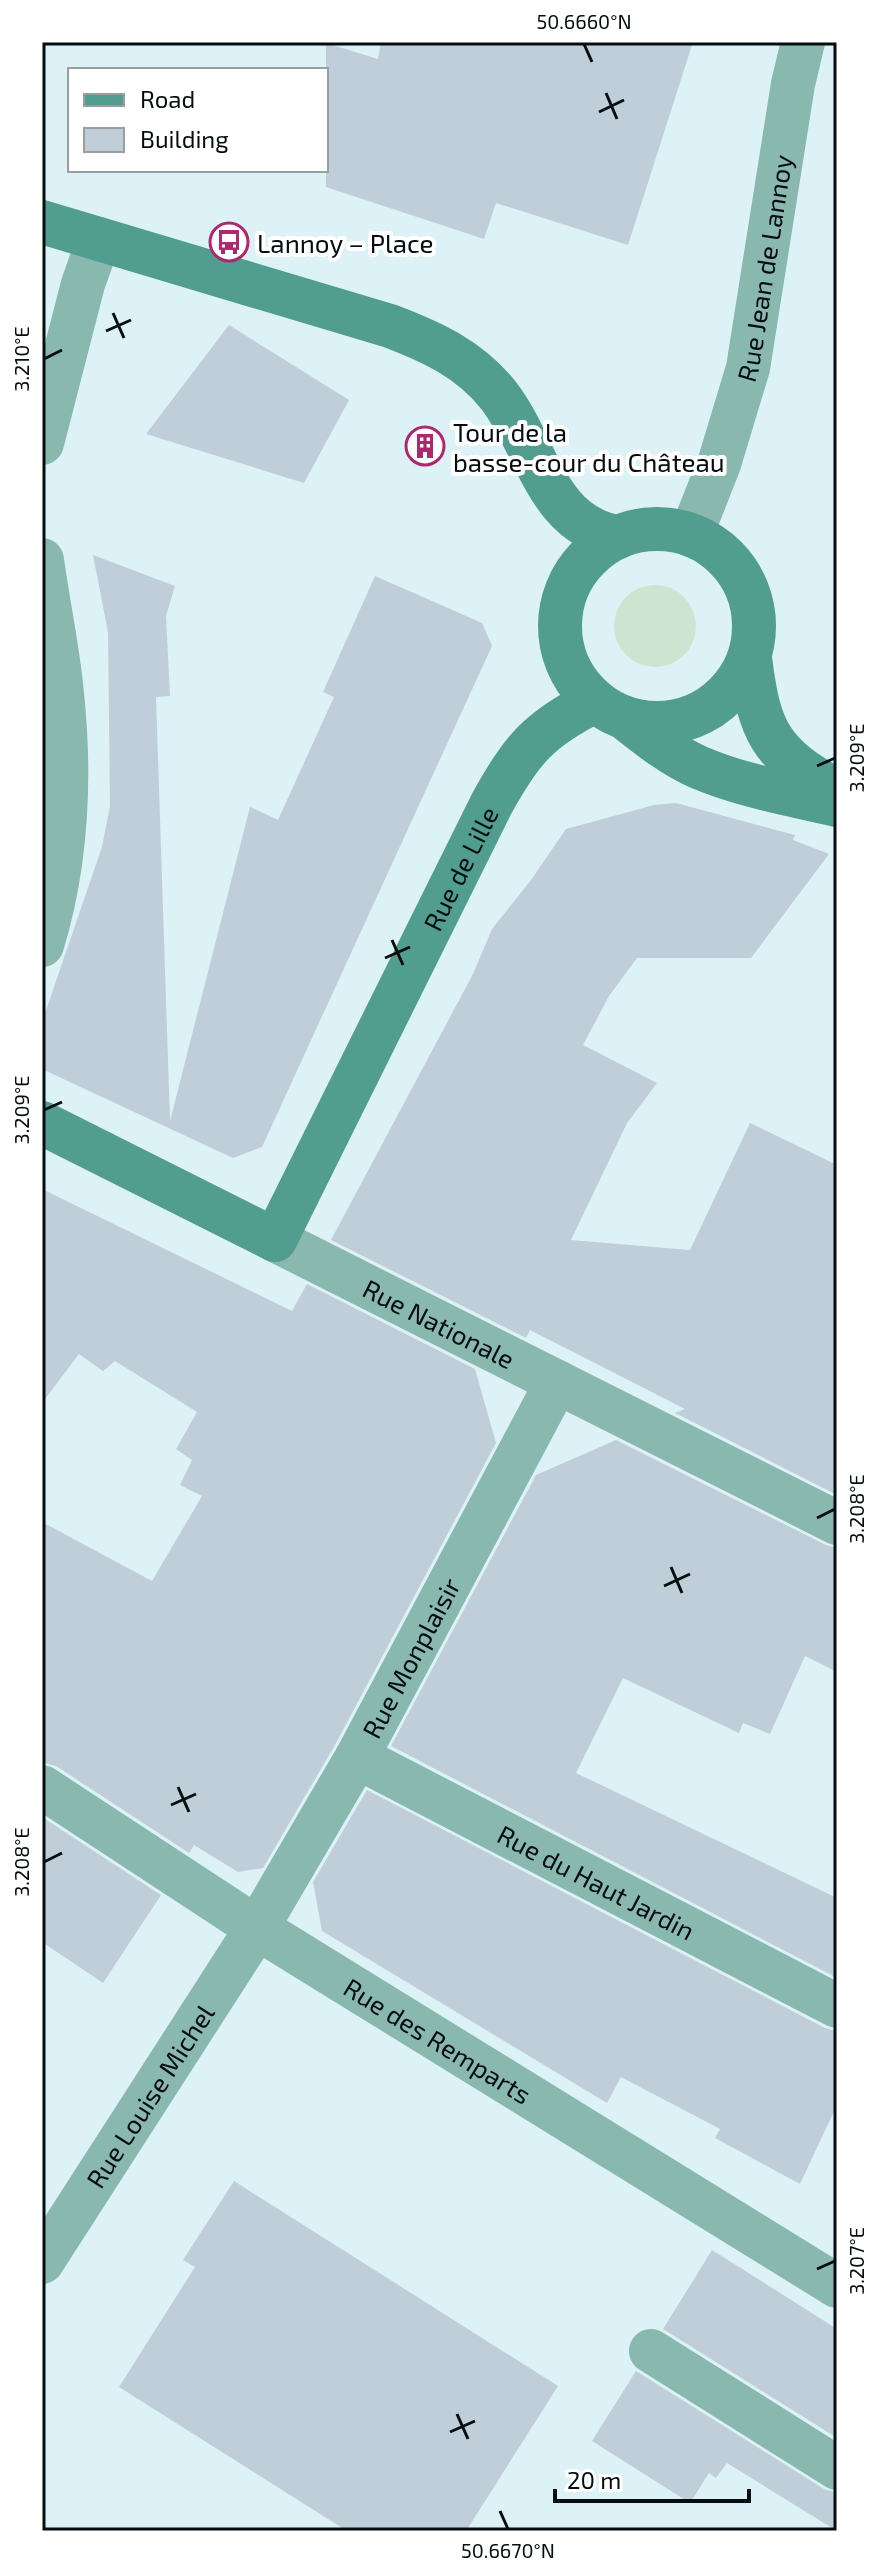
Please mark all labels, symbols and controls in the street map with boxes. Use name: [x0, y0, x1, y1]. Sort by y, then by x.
text: 50.6660°N: [536, 9, 632, 33]
legend: [68, 68, 328, 172]
text: Road: [140, 84, 195, 113]
text: Building: [140, 124, 229, 153]
street label: Rue Jean de Lannoy: [729, 152, 797, 385]
bus stop icon: Lannoy – Place: [208, 221, 250, 263]
place label: Lannoy – Place: [257, 227, 433, 258]
text: 3.210°E: [9, 326, 33, 392]
place label: Tour de la basse-cour du Château: [453, 416, 725, 477]
building icon: Tour de la basse-cour du Château: [404, 425, 446, 467]
text: 3.209°E: [844, 724, 868, 792]
street label: Rue de Lille: [416, 801, 504, 935]
text: 3.209°E: [9, 1076, 33, 1144]
street label: Rue Nationale: [358, 1272, 520, 1374]
text: 3.208°E: [844, 1474, 868, 1544]
street label: Rue Monplaisir: [355, 1572, 465, 1743]
street label: Rue du Haut Jardin: [493, 1817, 700, 1945]
text: 3.208°E: [9, 1827, 33, 1897]
street label: Rue des Remparts: [339, 1970, 537, 2109]
street label: Rue Louise Michel: [79, 1998, 220, 2193]
text: 3.207°E: [844, 2227, 868, 2295]
scale bar: [555, 2453, 749, 2503]
text: 20 m: [567, 2465, 621, 2494]
text: 50.6670°N: [461, 2538, 555, 2562]

